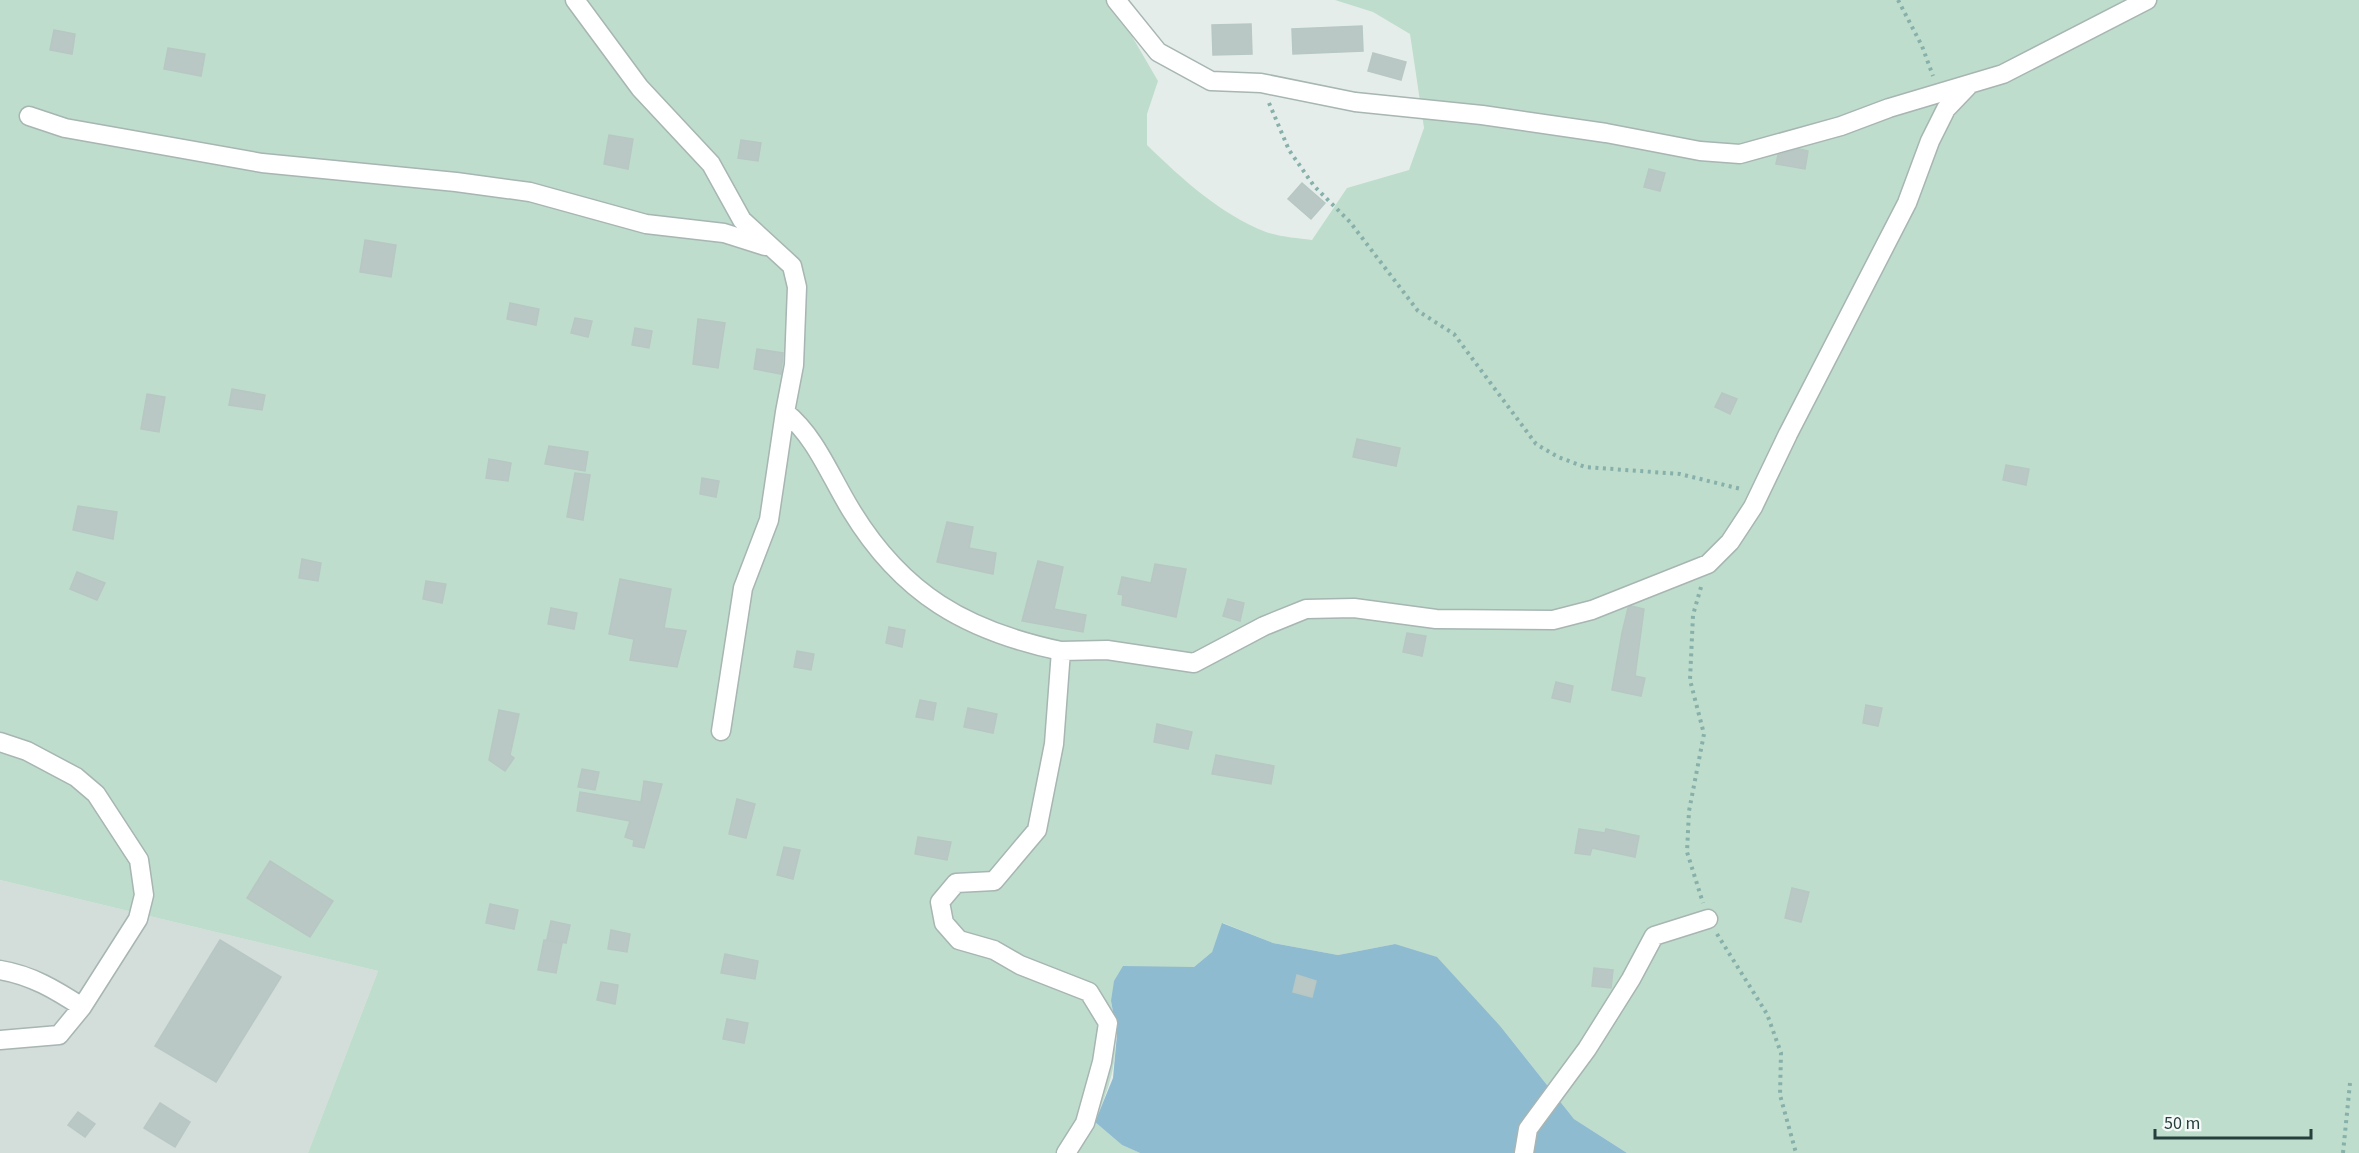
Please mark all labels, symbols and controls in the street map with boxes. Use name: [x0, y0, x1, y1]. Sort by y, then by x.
scale bar: [2155, 1102, 2311, 1140]
text: 50 m: [2164, 1111, 2200, 1136]

